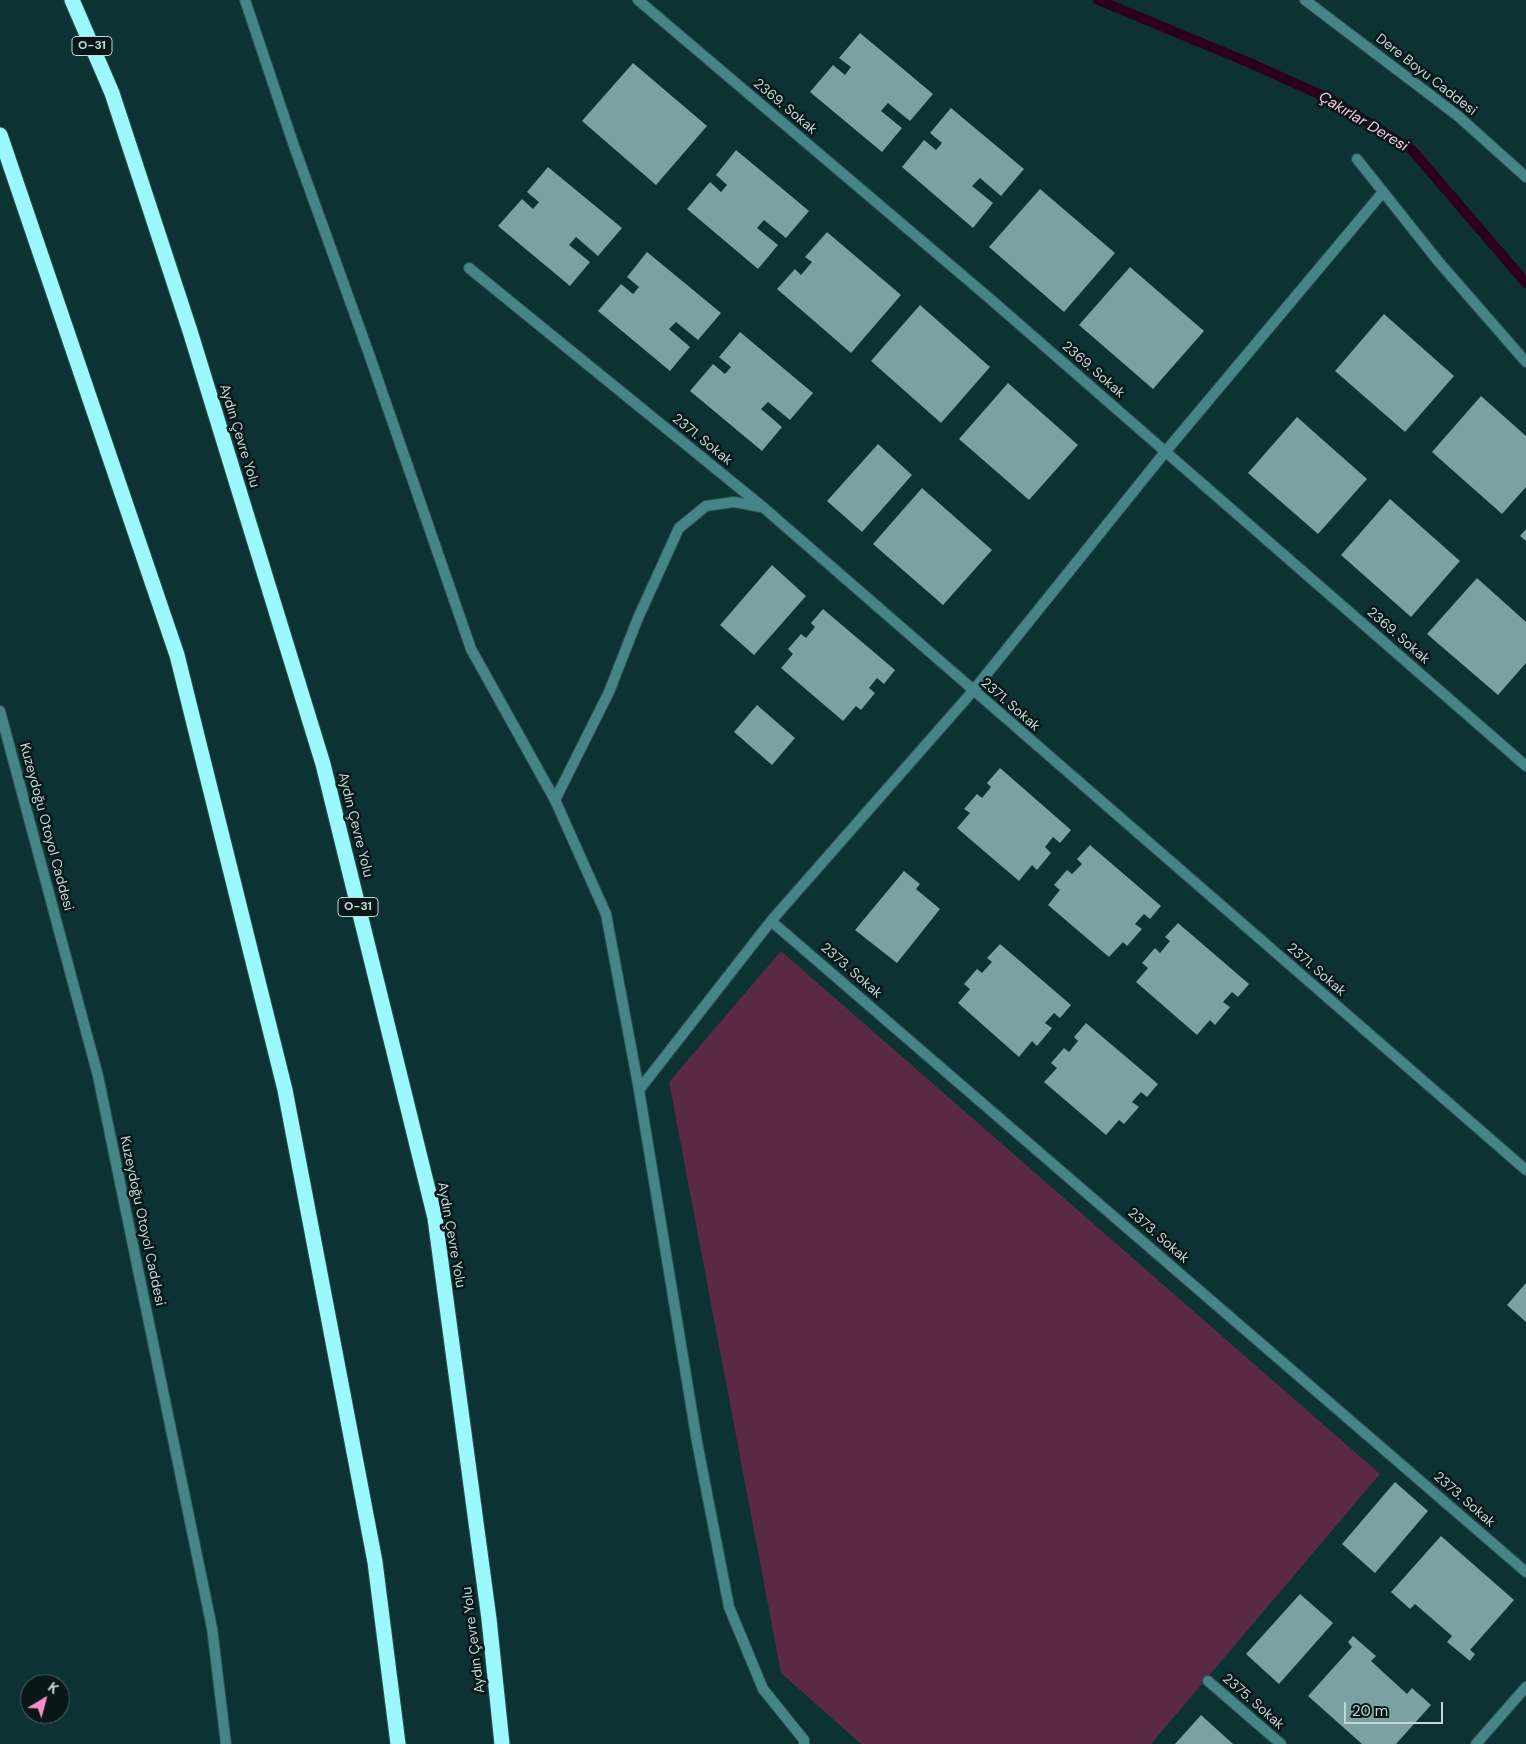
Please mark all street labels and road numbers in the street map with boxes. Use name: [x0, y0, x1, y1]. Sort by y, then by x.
street label: Dere Boyu Caddesi: [1372, 30, 1480, 120]
road number: O-31: [72, 36, 112, 56]
street label: 2369. Sokak: [750, 76, 820, 138]
street label: 2369. Sokak: [1058, 338, 1128, 402]
street label: Aydın Çevre Yolu: [215, 382, 263, 490]
street label: 2371. Sokak: [669, 411, 735, 469]
street label: 2369. Sokak: [1363, 604, 1433, 668]
street label: 2371. Sokak: [977, 675, 1043, 735]
street label: Kuzeydoğu Otoyol Caddesi: [15, 741, 77, 913]
street label: Aydın Çevre Yolu: [334, 771, 376, 879]
road number: O-31: [338, 898, 378, 916]
street label: 2373. Sokak: [817, 940, 885, 1002]
street label: 2371. Sokak: [1283, 940, 1349, 1000]
street label: Kuzeydoğu Otoyol Caddesi: [116, 1135, 168, 1307]
street label: Aydın Çevre Yolu: [433, 1181, 469, 1289]
street label: 2373. Sokak: [1124, 1205, 1192, 1267]
street label: 2373. Sokak: [1430, 1469, 1498, 1531]
street label: Aydın Çevre Yolu: [459, 1586, 489, 1694]
street label: 2375. Sokak: [1219, 1671, 1287, 1733]

